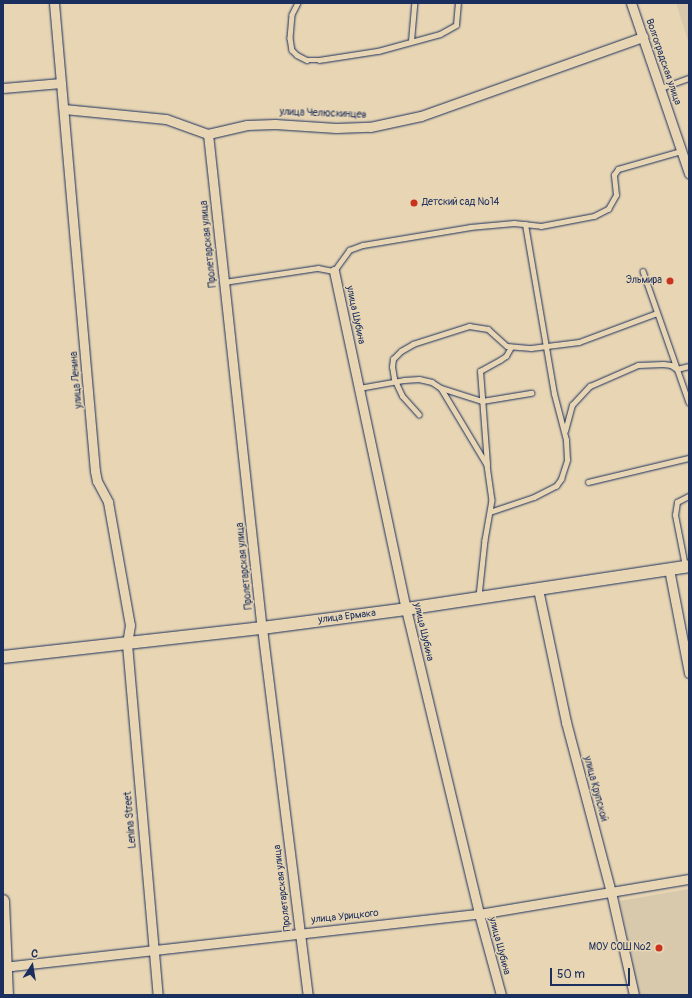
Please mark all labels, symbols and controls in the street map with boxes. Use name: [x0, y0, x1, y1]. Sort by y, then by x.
street label: Волгоградская улица: [643, 17, 683, 107]
street label: улица Челюскинцев: [279, 106, 367, 122]
place label: Детский сад №14: [422, 197, 499, 209]
marker: Детский сад №14: [409, 198, 419, 208]
street label: Пролетарская улица: [198, 200, 220, 288]
place label: Эльмира: [626, 275, 662, 287]
marker: Эльмира: [665, 276, 675, 286]
street label: улица Шубина: [343, 285, 367, 345]
street label: улица Ленина: [69, 351, 85, 409]
street label: Пролетарская улица: [234, 522, 256, 610]
street label: улица Шубина: [410, 602, 436, 662]
street label: улица Ермака: [317, 608, 377, 626]
street label: улица Крупской: [580, 755, 610, 823]
street label: Lenina Street: [123, 791, 139, 849]
street label: Пролетарская улица: [272, 844, 294, 932]
street label: улица Урицкого: [311, 907, 379, 927]
street label: улица Шубина: [486, 916, 512, 976]
place label: МОУ СОШ №2: [589, 942, 651, 954]
marker: МОУ СОШ №2: [654, 943, 664, 953]
north arrow: [12, 946, 52, 986]
text: С: [30, 947, 39, 961]
scale bar: [552, 960, 632, 986]
text: 50 m: [557, 967, 585, 982]

